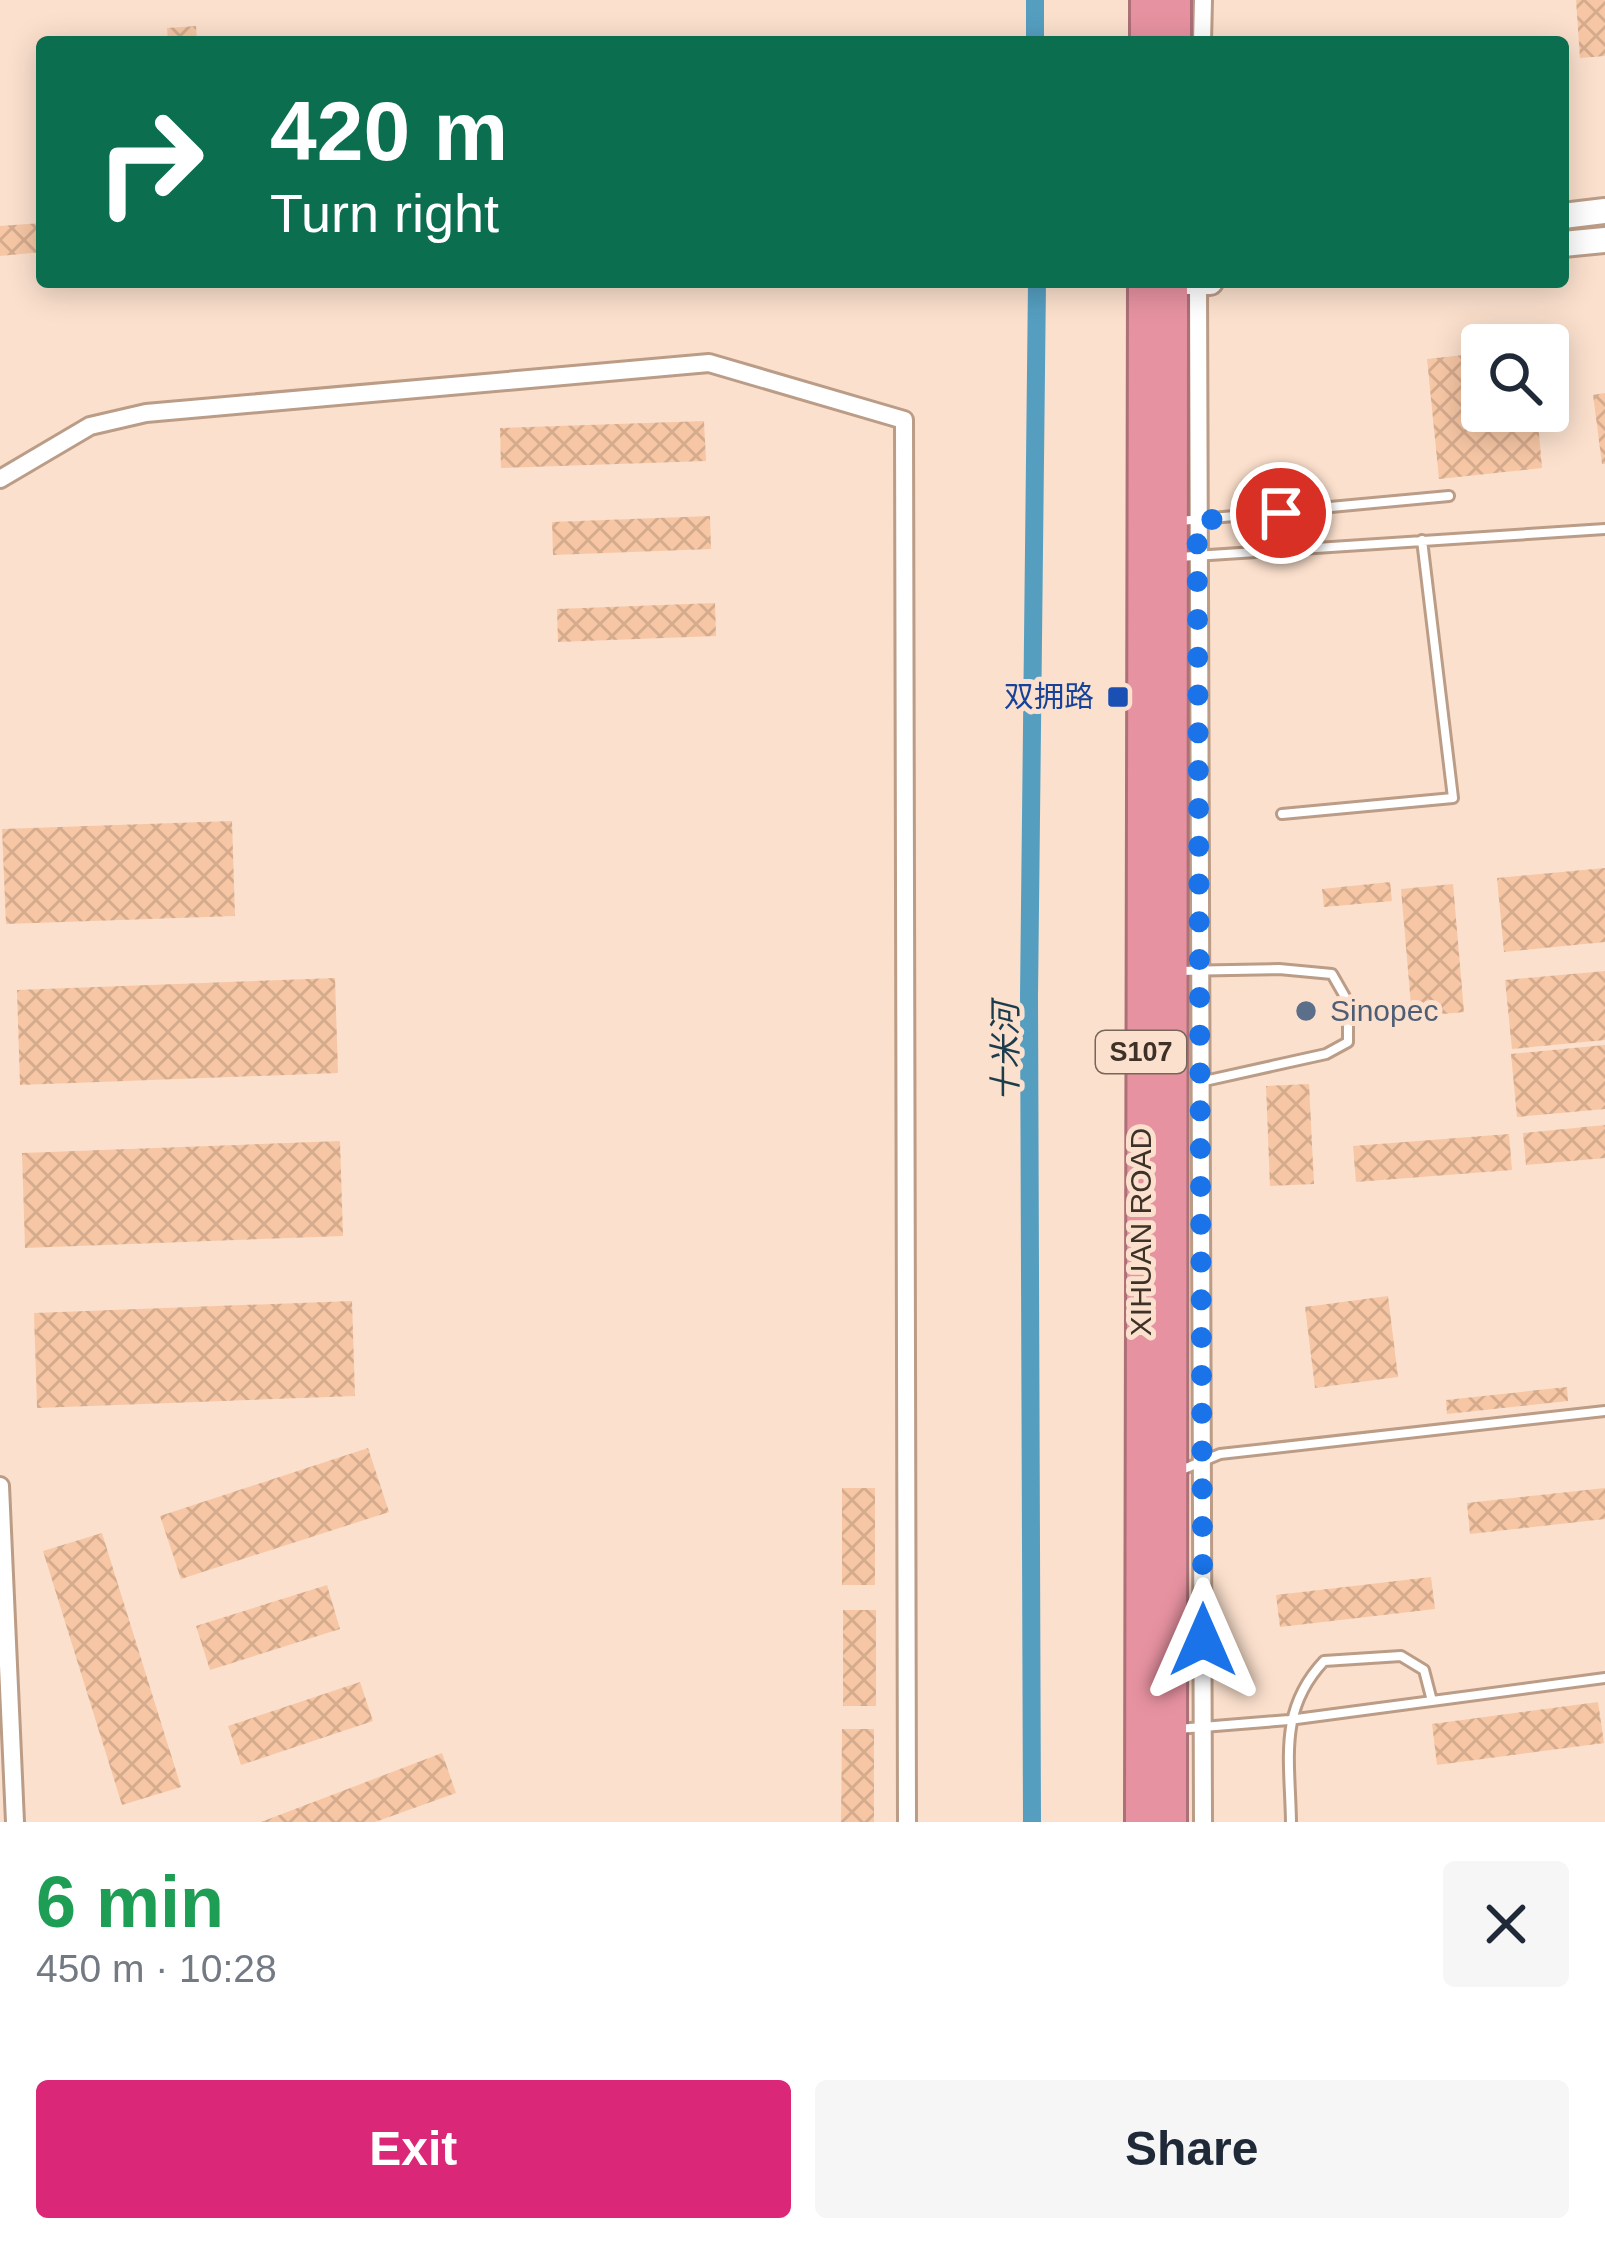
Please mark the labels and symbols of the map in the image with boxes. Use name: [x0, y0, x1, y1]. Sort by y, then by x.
pin: [1230, 462, 1332, 564]
place label: 双拥路: [1004, 680, 1094, 713]
marker: 双拥路: [1105, 684, 1131, 710]
place label: Sinopec: [1330, 994, 1438, 1027]
water label: 十米河: [987, 997, 1024, 1102]
marker: Sinopec: [1293, 998, 1319, 1024]
road number: S107: [1096, 1031, 1186, 1073]
street label: XIHUAN ROAD: [1124, 1128, 1157, 1336]
position arrow: [1140, 1577, 1266, 1703]

